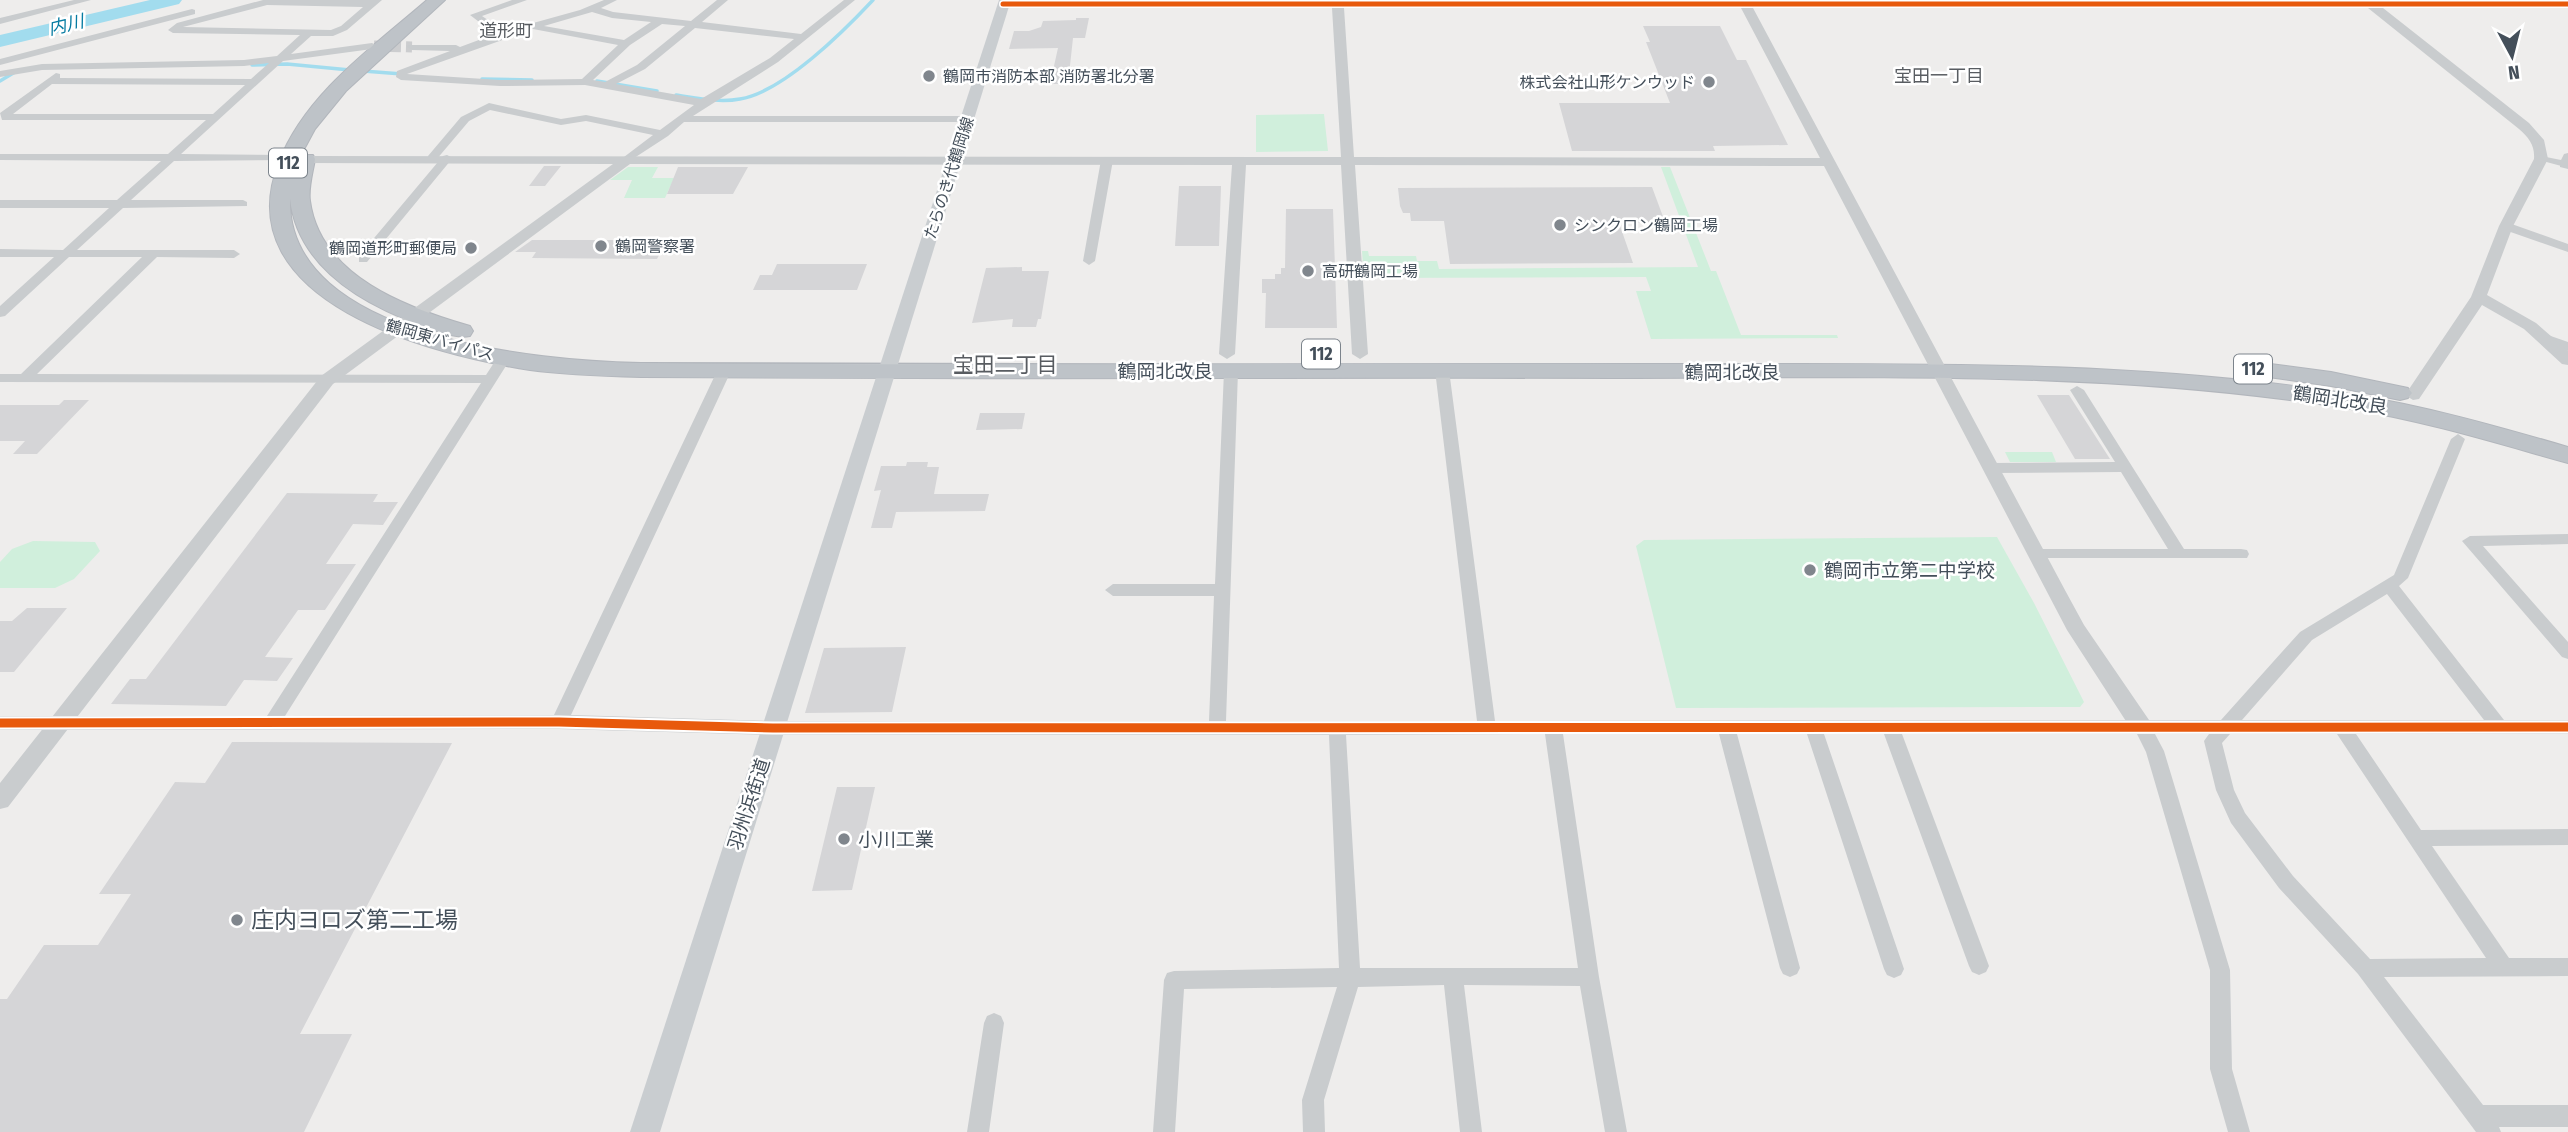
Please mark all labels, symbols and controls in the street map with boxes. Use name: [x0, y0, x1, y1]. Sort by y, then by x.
water label: 内川: [46, 10, 88, 40]
district label: 道形町: [479, 20, 533, 42]
north arrow: [2477, 21, 2547, 91]
text: N: [2507, 60, 2521, 84]
district label: 宝田一丁目: [1894, 65, 1984, 87]
place label: 鶴岡市消防本部 消防署北分署: [943, 67, 1155, 86]
marker: 鶴岡市消防本部 消防署北分署: [921, 68, 937, 84]
place label: 株式会社山形ケンウッド: [1519, 73, 1695, 92]
marker: 株式会社山形ケンウッド: [1701, 74, 1717, 90]
street label: たらのき代鶴岡線: [920, 114, 978, 242]
road number: 112: [269, 148, 307, 178]
place label: シンクロン鶴岡工場: [1574, 216, 1718, 235]
marker: シンクロン鶴岡工場: [1552, 217, 1568, 233]
place label: 鶴岡警察署: [615, 237, 695, 256]
marker: 鶴岡警察署: [593, 238, 609, 254]
place label: 鶴岡道形町郵便局: [329, 239, 457, 258]
marker: 鶴岡道形町郵便局: [463, 240, 479, 256]
place label: 高研鶴岡工場: [1322, 262, 1418, 281]
marker: 高研鶴岡工場: [1300, 263, 1316, 279]
street label: 鶴岡東バイパス: [384, 315, 496, 365]
road number: 112: [1302, 340, 1340, 368]
district label: 宝田二丁目: [953, 352, 1058, 378]
road number: 112: [2234, 354, 2272, 384]
street label: 鶴岡北改良: [1117, 360, 1213, 383]
street label: 鶴岡北改良: [1684, 361, 1780, 384]
street label: 鶴岡北改良: [2291, 381, 2389, 419]
place label: 鶴岡市立第二中学校: [1824, 559, 1995, 582]
marker: 鶴岡市立第二中学校: [1802, 562, 1818, 578]
street label: 羽州浜街道: [723, 755, 775, 853]
place label: 小川工業: [858, 828, 934, 851]
marker: 小川工業: [836, 831, 852, 847]
place label: 庄内ヨロズ第二工場: [251, 906, 458, 934]
marker: 庄内ヨロズ第二工場: [229, 912, 245, 928]

